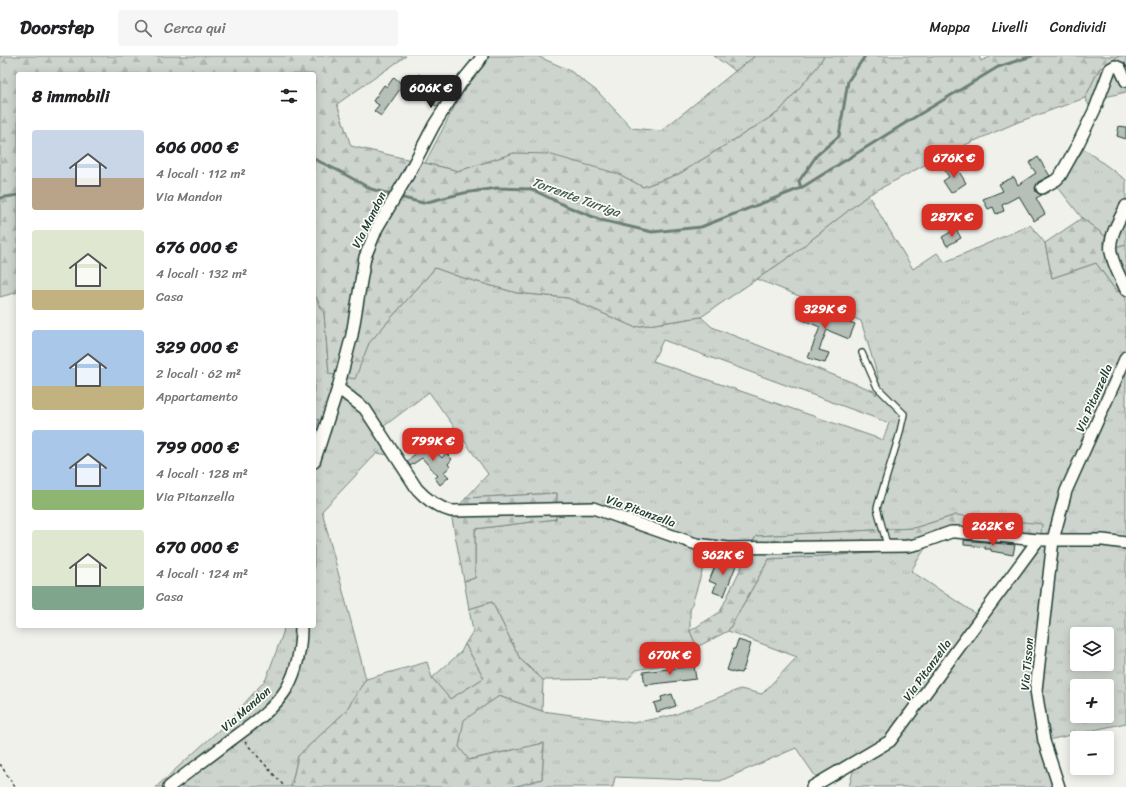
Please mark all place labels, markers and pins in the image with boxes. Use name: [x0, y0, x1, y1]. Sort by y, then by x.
pin: 606K €: [398, 75, 464, 109]
pin: 676K €: [921, 145, 987, 179]
pin: 287K €: [919, 204, 985, 238]
pin: 329K €: [792, 296, 858, 330]
pin: 799K €: [400, 428, 466, 462]
pin: 262K €: [960, 513, 1026, 547]
pin: 362K €: [690, 542, 756, 576]
pin: 670K €: [637, 642, 703, 676]

